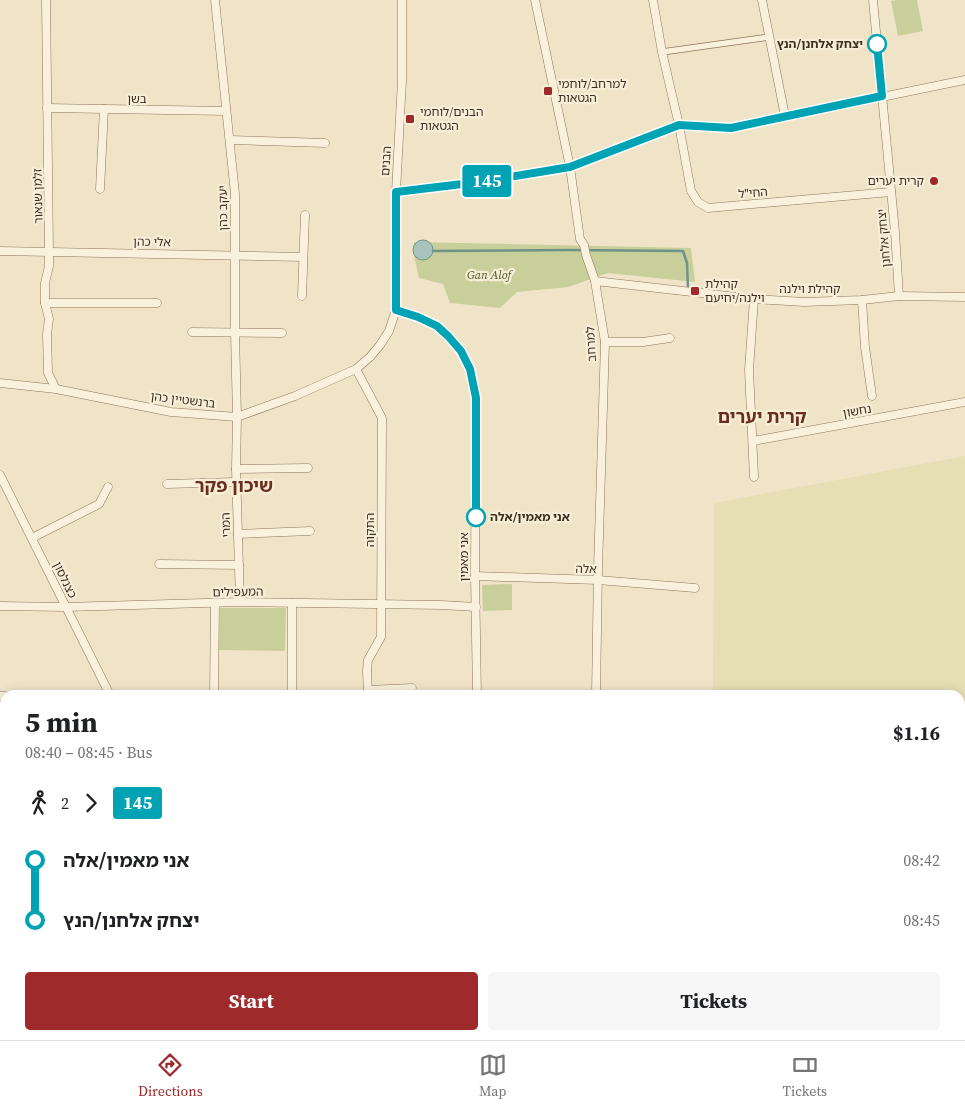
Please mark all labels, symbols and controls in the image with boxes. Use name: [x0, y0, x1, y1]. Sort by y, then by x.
marker: יצחק אלחנן/הנץ: [867, 34, 887, 54]
place label: יצחק אלחנן/הנץ: [777, 36, 863, 52]
place label: למרחב/לוחמי הגטאות: [558, 76, 627, 106]
marker: למרחב/לוחמי הגטאות: [542, 85, 554, 97]
street label: בשן: [127, 91, 147, 107]
place label: הבנים/לוחמי הגטאות: [420, 104, 483, 134]
marker: הבנים/לוחמי הגטאות: [404, 113, 416, 125]
street label: הבנים: [377, 145, 395, 177]
line badge: 145: [458, 165, 516, 197]
street label: זלמן שנאור: [30, 168, 46, 224]
text: 145: [472, 168, 502, 193]
place label: קרית יערים: [868, 173, 924, 189]
marker: קרית יערים: [928, 175, 940, 187]
street label: החי"ל: [738, 184, 768, 202]
street label: יעקב כהן: [215, 185, 231, 231]
street label: יצחק אלחנן: [873, 208, 895, 268]
street label: אלי כהן: [133, 234, 171, 250]
park label: Gan Alof: [467, 267, 514, 283]
place label: קהילת וילנה/יחיעם: [705, 276, 765, 306]
street label: קהילת וילנה: [779, 281, 841, 297]
marker: קהילת וילנה/יחיעם: [689, 285, 701, 297]
street label: למרחב: [582, 326, 600, 362]
street label: ברנשטיין כהן: [150, 388, 216, 412]
street label: נחשון: [841, 401, 873, 421]
district label: קרית יערים: [717, 404, 807, 429]
district label: שיכון פקר: [195, 473, 273, 498]
marker: אני מאמין/אלה: [466, 507, 486, 527]
place label: אני מאמין/אלה: [490, 509, 570, 525]
street label: המרי: [218, 512, 234, 538]
street label: התקוה: [362, 513, 378, 547]
street label: אני מאמין: [456, 532, 472, 582]
street label: כצנלסון: [49, 559, 81, 601]
street label: אלה: [575, 561, 597, 577]
street label: המעפילים: [212, 584, 264, 600]
text: 5 min: [25, 703, 98, 741]
text: $1.16: [893, 720, 940, 746]
text: 08:40 – 08:45 · Bus: [25, 741, 153, 763]
icon: walk: [25, 789, 53, 817]
icon: forward: [77, 789, 105, 817]
text: 145: [123, 790, 152, 815]
text: 2: [61, 792, 69, 814]
text: אני מאמין/אלה: [63, 847, 189, 873]
text: 08:42: [903, 849, 940, 871]
text: יצחק אלחנן/הנץ: [63, 907, 200, 933]
text: 08:45: [903, 909, 940, 931]
button: Start: [25, 972, 478, 1030]
button: Tickets: [488, 972, 940, 1030]
tab: Directions: [138, 1051, 203, 1101]
tab: Map: [479, 1051, 507, 1101]
tab: Tickets: [783, 1051, 827, 1101]

